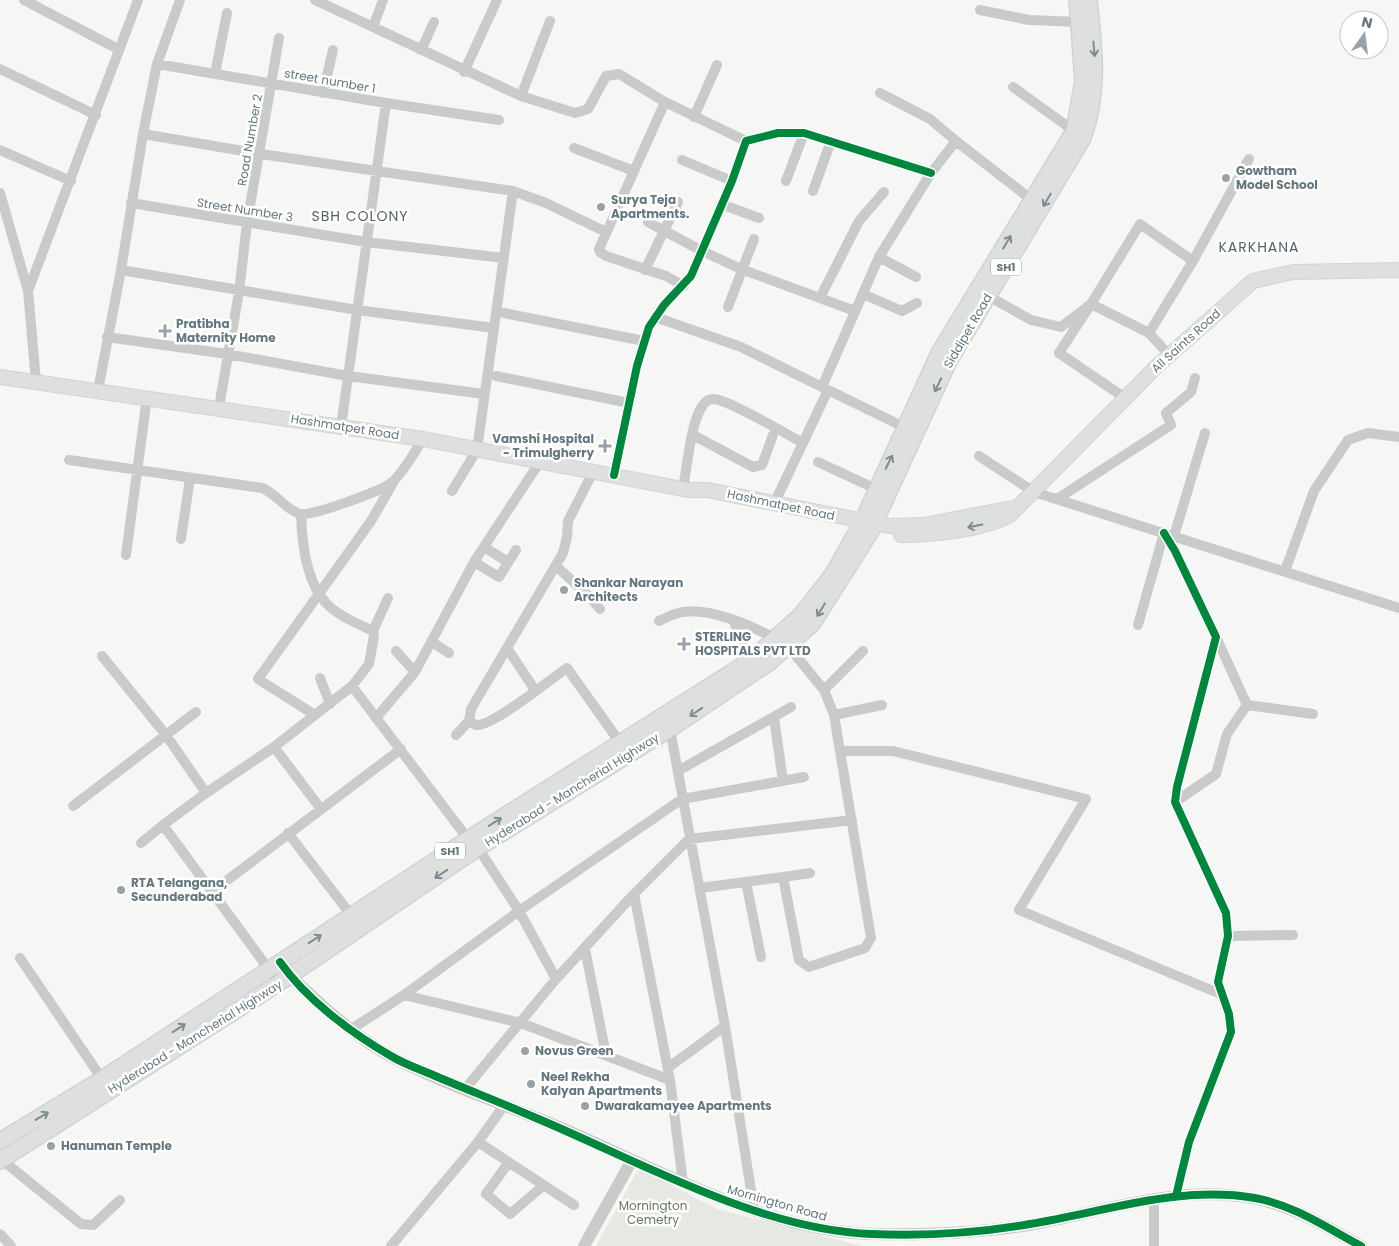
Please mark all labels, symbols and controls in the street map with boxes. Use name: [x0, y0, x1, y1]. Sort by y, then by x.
north arrow: [1339, 10, 1389, 60]
text: N: [1360, 11, 1375, 33]
one-way arrow: [1089, 40, 1098, 56]
street label: street number 1: [283, 64, 377, 97]
street label: Road Number 2: [233, 93, 266, 187]
place label: Gowtham Model School: [1236, 162, 1318, 193]
marker: Gowtham Model School: [1220, 172, 1232, 184]
place label: Surya Teja Apartments.: [611, 191, 689, 222]
one-way arrow: [1041, 192, 1051, 206]
street label: Street Number 3: [196, 194, 294, 225]
marker: Surya Teja Apartments.: [595, 201, 607, 213]
district label: SBH COLONY: [311, 206, 409, 226]
one-way arrow: [1003, 236, 1013, 250]
district label: KARKHANA: [1218, 237, 1300, 257]
road number: SH1: [991, 258, 1021, 276]
street label: Siddipet Road: [939, 290, 996, 371]
street label: All Saints Road: [1147, 305, 1224, 376]
place label: Pratibha Maternity Home: [176, 315, 276, 346]
marker: Pratibha Maternity Home: [158, 324, 172, 338]
one-way arrow: [933, 377, 942, 392]
street label: Hashmatpet Road: [290, 410, 400, 443]
place label: Vamshi Hospital - Trimulgherry: [492, 430, 594, 461]
marker: Vamshi Hospital - Trimulgherry: [598, 439, 612, 453]
one-way arrow: [885, 455, 894, 470]
street label: Hashmatpet Road: [726, 485, 836, 524]
one-way arrow: [967, 522, 983, 532]
place label: Shankar Narayan Architects: [574, 574, 683, 605]
marker: Shankar Narayan Architects: [558, 584, 570, 596]
one-way arrow: [816, 603, 826, 617]
place label: STERLING HOSPITALS PVT LTD: [695, 628, 811, 659]
marker: STERLING HOSPITALS PVT LTD: [677, 637, 691, 651]
one-way arrow: [690, 707, 704, 717]
street label: Hyderabad - Mancherial Highway: [481, 729, 662, 850]
one-way arrow: [488, 817, 502, 828]
road number: SH1: [435, 842, 465, 859]
one-way arrow: [434, 869, 448, 879]
place label: RTA Telangana, Secunderabad: [131, 874, 228, 905]
marker: RTA Telangana, Secunderabad: [115, 884, 127, 896]
one-way arrow: [307, 934, 321, 944]
street label: Hyderabad - Mancherial Highway: [104, 976, 285, 1097]
one-way arrow: [171, 1023, 185, 1033]
place label: Novus Green: [535, 1042, 614, 1059]
marker: Novus Green: [519, 1045, 531, 1057]
place label: Neel Rekha Kalyan Apartments: [541, 1068, 663, 1099]
marker: Neel Rekha Kalyan Apartments: [525, 1078, 537, 1090]
place label: Dwarakamayee Apartments: [595, 1097, 772, 1114]
marker: Dwarakamayee Apartments: [579, 1100, 591, 1112]
one-way arrow: [34, 1110, 48, 1120]
place label: Hanuman Temple: [61, 1137, 172, 1154]
marker: Hanuman Temple: [45, 1140, 57, 1152]
street label: Mornington Road: [725, 1180, 829, 1225]
park label: Mornington Cemetry: [619, 1197, 687, 1228]

